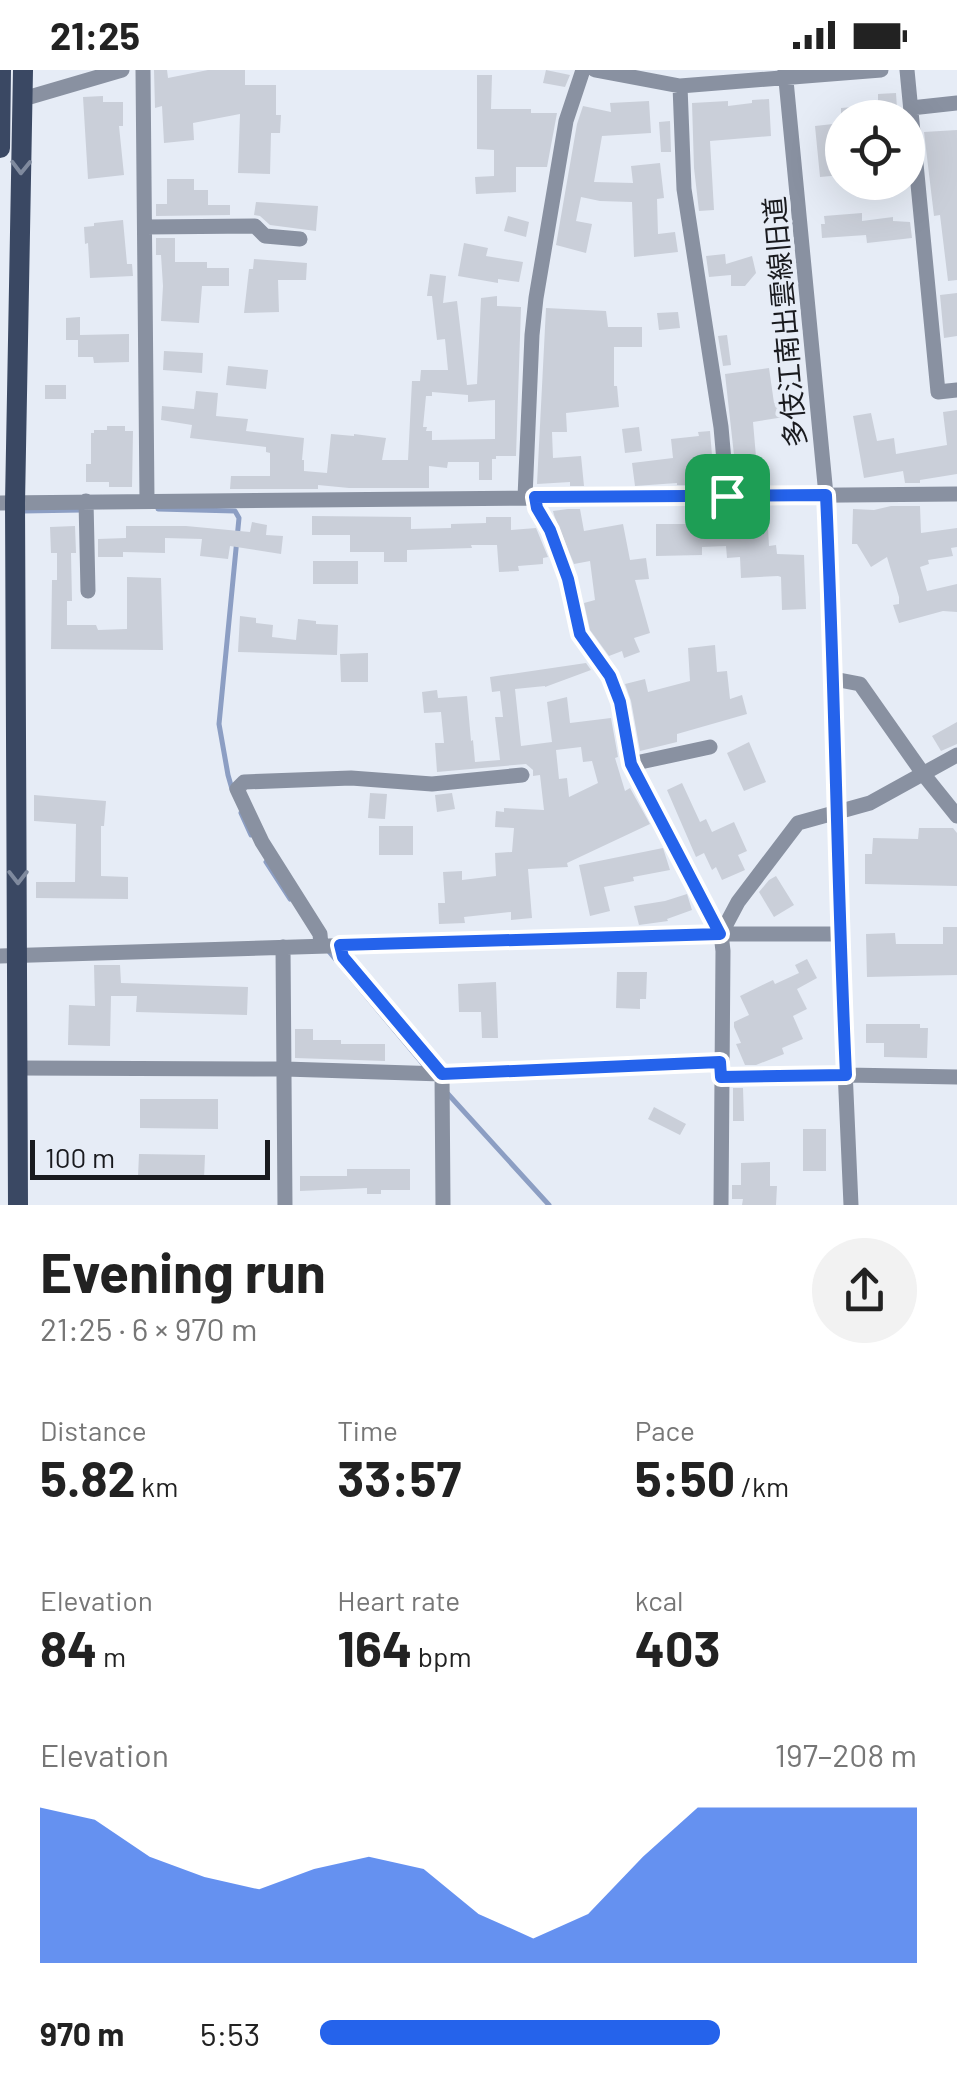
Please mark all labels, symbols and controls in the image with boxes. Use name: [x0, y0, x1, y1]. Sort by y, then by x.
text: 21:25: [50, 12, 140, 58]
map controls: [825, 100, 925, 200]
button: locate: [825, 100, 925, 200]
one-way arrow: [11, 160, 32, 176]
street label: 多伎江南出雲線旧道: [756, 195, 812, 449]
pin: [685, 454, 770, 539]
icon: arrive: [700, 469, 755, 524]
one-way arrow: [7, 870, 29, 886]
scale bar: [30, 1135, 270, 1180]
text: 100 m: [45, 1140, 115, 1174]
text: Evening run: [40, 1238, 326, 1304]
button: share: [812, 1238, 917, 1343]
text: 21:25 · 6 × 970 m: [40, 1309, 257, 1347]
text: Distance: [40, 1413, 147, 1447]
text: Time: [337, 1413, 398, 1447]
text: Pace: [635, 1413, 695, 1447]
text: 5.82: [40, 1447, 136, 1507]
text: 33:57: [337, 1447, 461, 1507]
text: 5:50: [635, 1447, 735, 1507]
text: km: [136, 1469, 178, 1503]
text: /km: [735, 1469, 789, 1503]
text: Elevation: [40, 1583, 153, 1617]
text: Heart rate: [337, 1583, 460, 1617]
text: kcal: [635, 1583, 683, 1617]
text: 84: [40, 1617, 97, 1677]
text: 164: [337, 1617, 412, 1677]
text: 403: [635, 1617, 720, 1677]
text: m: [97, 1639, 126, 1673]
text: bpm: [412, 1639, 472, 1673]
text: Elevation: [40, 1735, 169, 1773]
text: 197–208 m: [775, 1735, 917, 1773]
text: 970 m: [40, 2014, 124, 2052]
text: 5:53: [200, 2014, 260, 2052]

